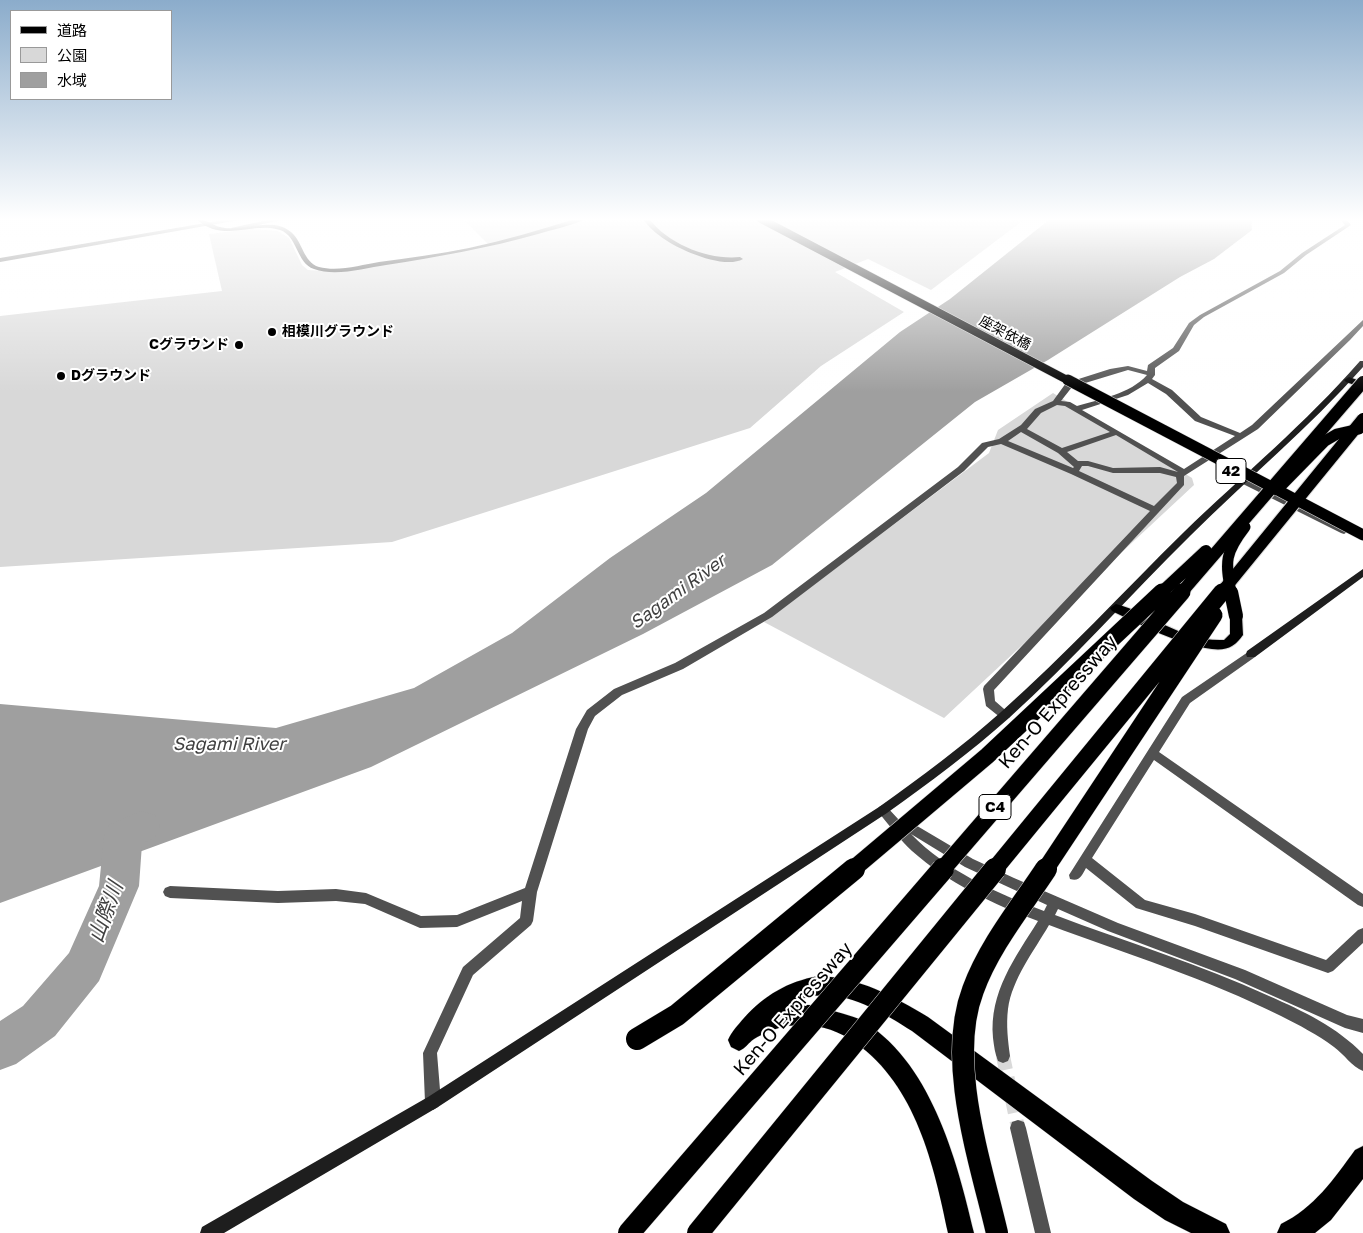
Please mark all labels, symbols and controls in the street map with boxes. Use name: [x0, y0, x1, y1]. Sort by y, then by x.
legend: [10, 10, 172, 100]
text: 道路: [57, 21, 87, 39]
text: 公園: [57, 46, 87, 64]
text: 水域: [57, 71, 87, 89]
street label: 座架依橋: [976, 312, 1034, 354]
place label: 相模川グラウンド: [282, 324, 394, 340]
marker: 相模川グラウンド: [266, 326, 278, 338]
place label: Cグラウンド: [149, 337, 229, 353]
marker: Cグラウンド: [233, 339, 245, 351]
place label: Dグラウンド: [71, 368, 151, 384]
marker: Dグラウンド: [55, 370, 67, 382]
road number: 42: [1216, 458, 1246, 484]
water label: Sagami River: [626, 550, 730, 634]
street label: Ken-O Expressway: [994, 631, 1122, 773]
water label: Sagami River: [173, 733, 285, 755]
road number: C4: [979, 794, 1011, 820]
water label: 山際川: [83, 878, 129, 946]
street label: Ken-O Expressway: [729, 938, 857, 1080]

